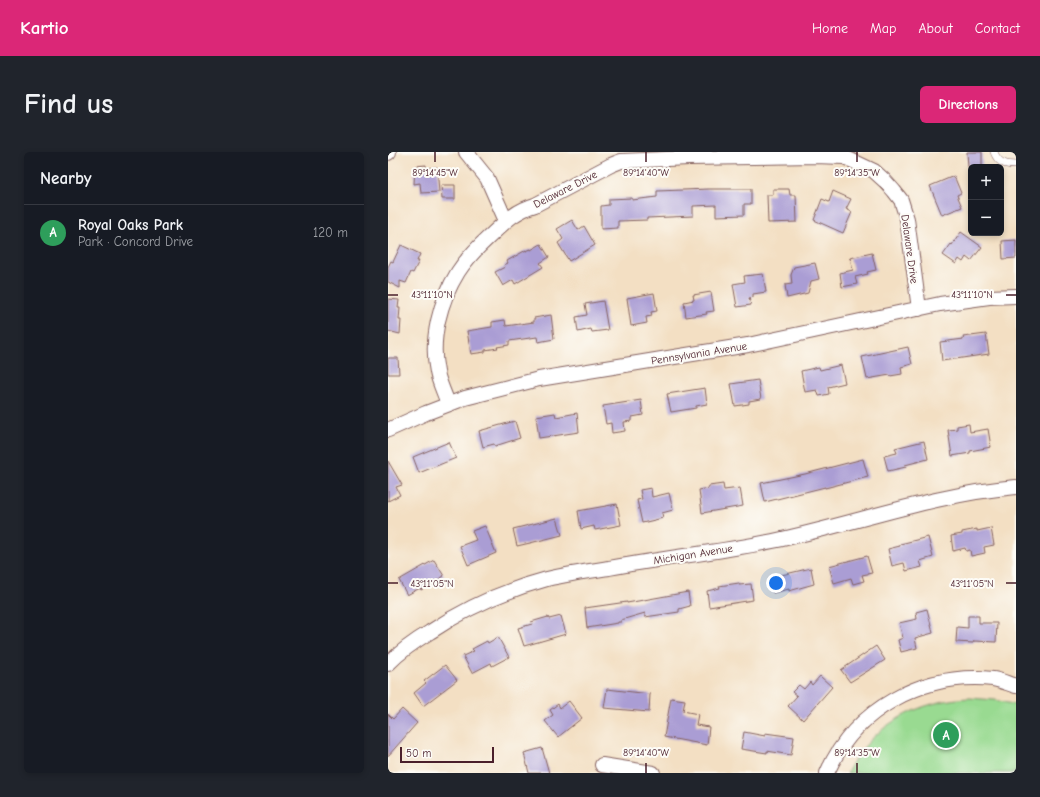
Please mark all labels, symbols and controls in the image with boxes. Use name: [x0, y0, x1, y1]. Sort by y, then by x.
text: Kartio: [20, 17, 69, 39]
text: Home: [812, 20, 848, 37]
text: Map: [870, 20, 896, 37]
text: About: [918, 20, 953, 37]
text: Contact: [975, 20, 1020, 37]
button: Directions: [920, 86, 1016, 123]
text: Find us: [24, 88, 113, 120]
map controls: [968, 164, 1004, 236]
button: +: [968, 164, 1004, 200]
text: 89°14'45"W: [412, 167, 458, 179]
text: 89°14'40"W: [623, 167, 669, 179]
text: 89°14'35"W: [834, 167, 880, 179]
street label: Delaware Drive: [531, 168, 600, 211]
text: Nearby: [40, 169, 91, 188]
button: −: [968, 200, 1004, 236]
street label: Delaware Drive: [898, 214, 921, 285]
text: Royal Oaks Park: [78, 216, 183, 234]
text: A: [49, 225, 57, 240]
text: 120 m: [313, 225, 348, 240]
text: Park · Concord Drive: [78, 234, 193, 249]
text: 43°11'10"N: [411, 289, 453, 301]
text: 43°11'10"N: [951, 289, 993, 301]
street label: Pennsylvania Avenue: [650, 339, 748, 367]
street label: Michigan Avenue: [652, 542, 734, 567]
your location: [766, 573, 786, 593]
text: 43°11'05"N: [410, 578, 454, 590]
text: 43°11'05"N: [950, 578, 994, 590]
pin: A: [933, 720, 959, 750]
scale bar: [400, 745, 494, 764]
text: 50 m: [406, 747, 431, 760]
text: 89°14'40"W: [623, 747, 669, 759]
text: 89°14'35"W: [834, 747, 880, 759]

